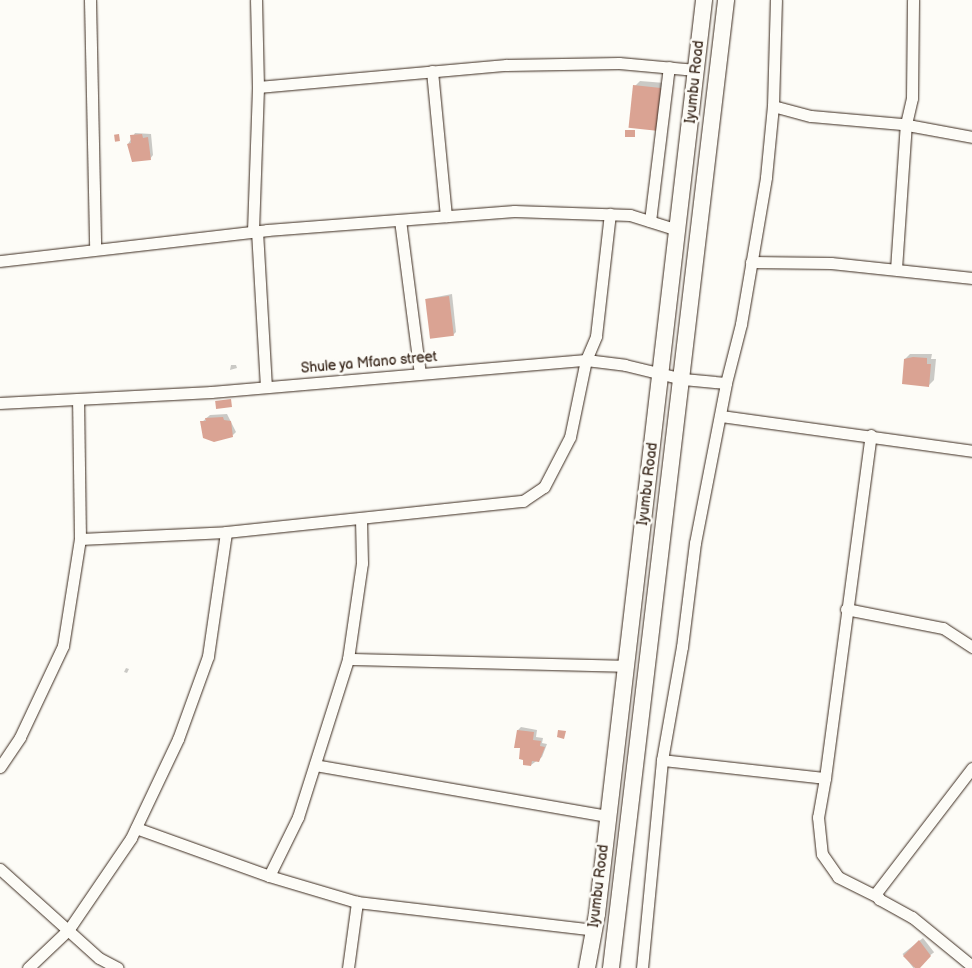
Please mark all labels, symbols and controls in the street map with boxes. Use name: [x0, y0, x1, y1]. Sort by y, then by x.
street label: Iyumbu Road: [682, 40, 708, 124]
street label: Shule ya Mfano street: [300, 349, 438, 377]
street label: Iyumbu Road: [635, 442, 661, 526]
street label: Iyumbu Road: [586, 844, 612, 928]

